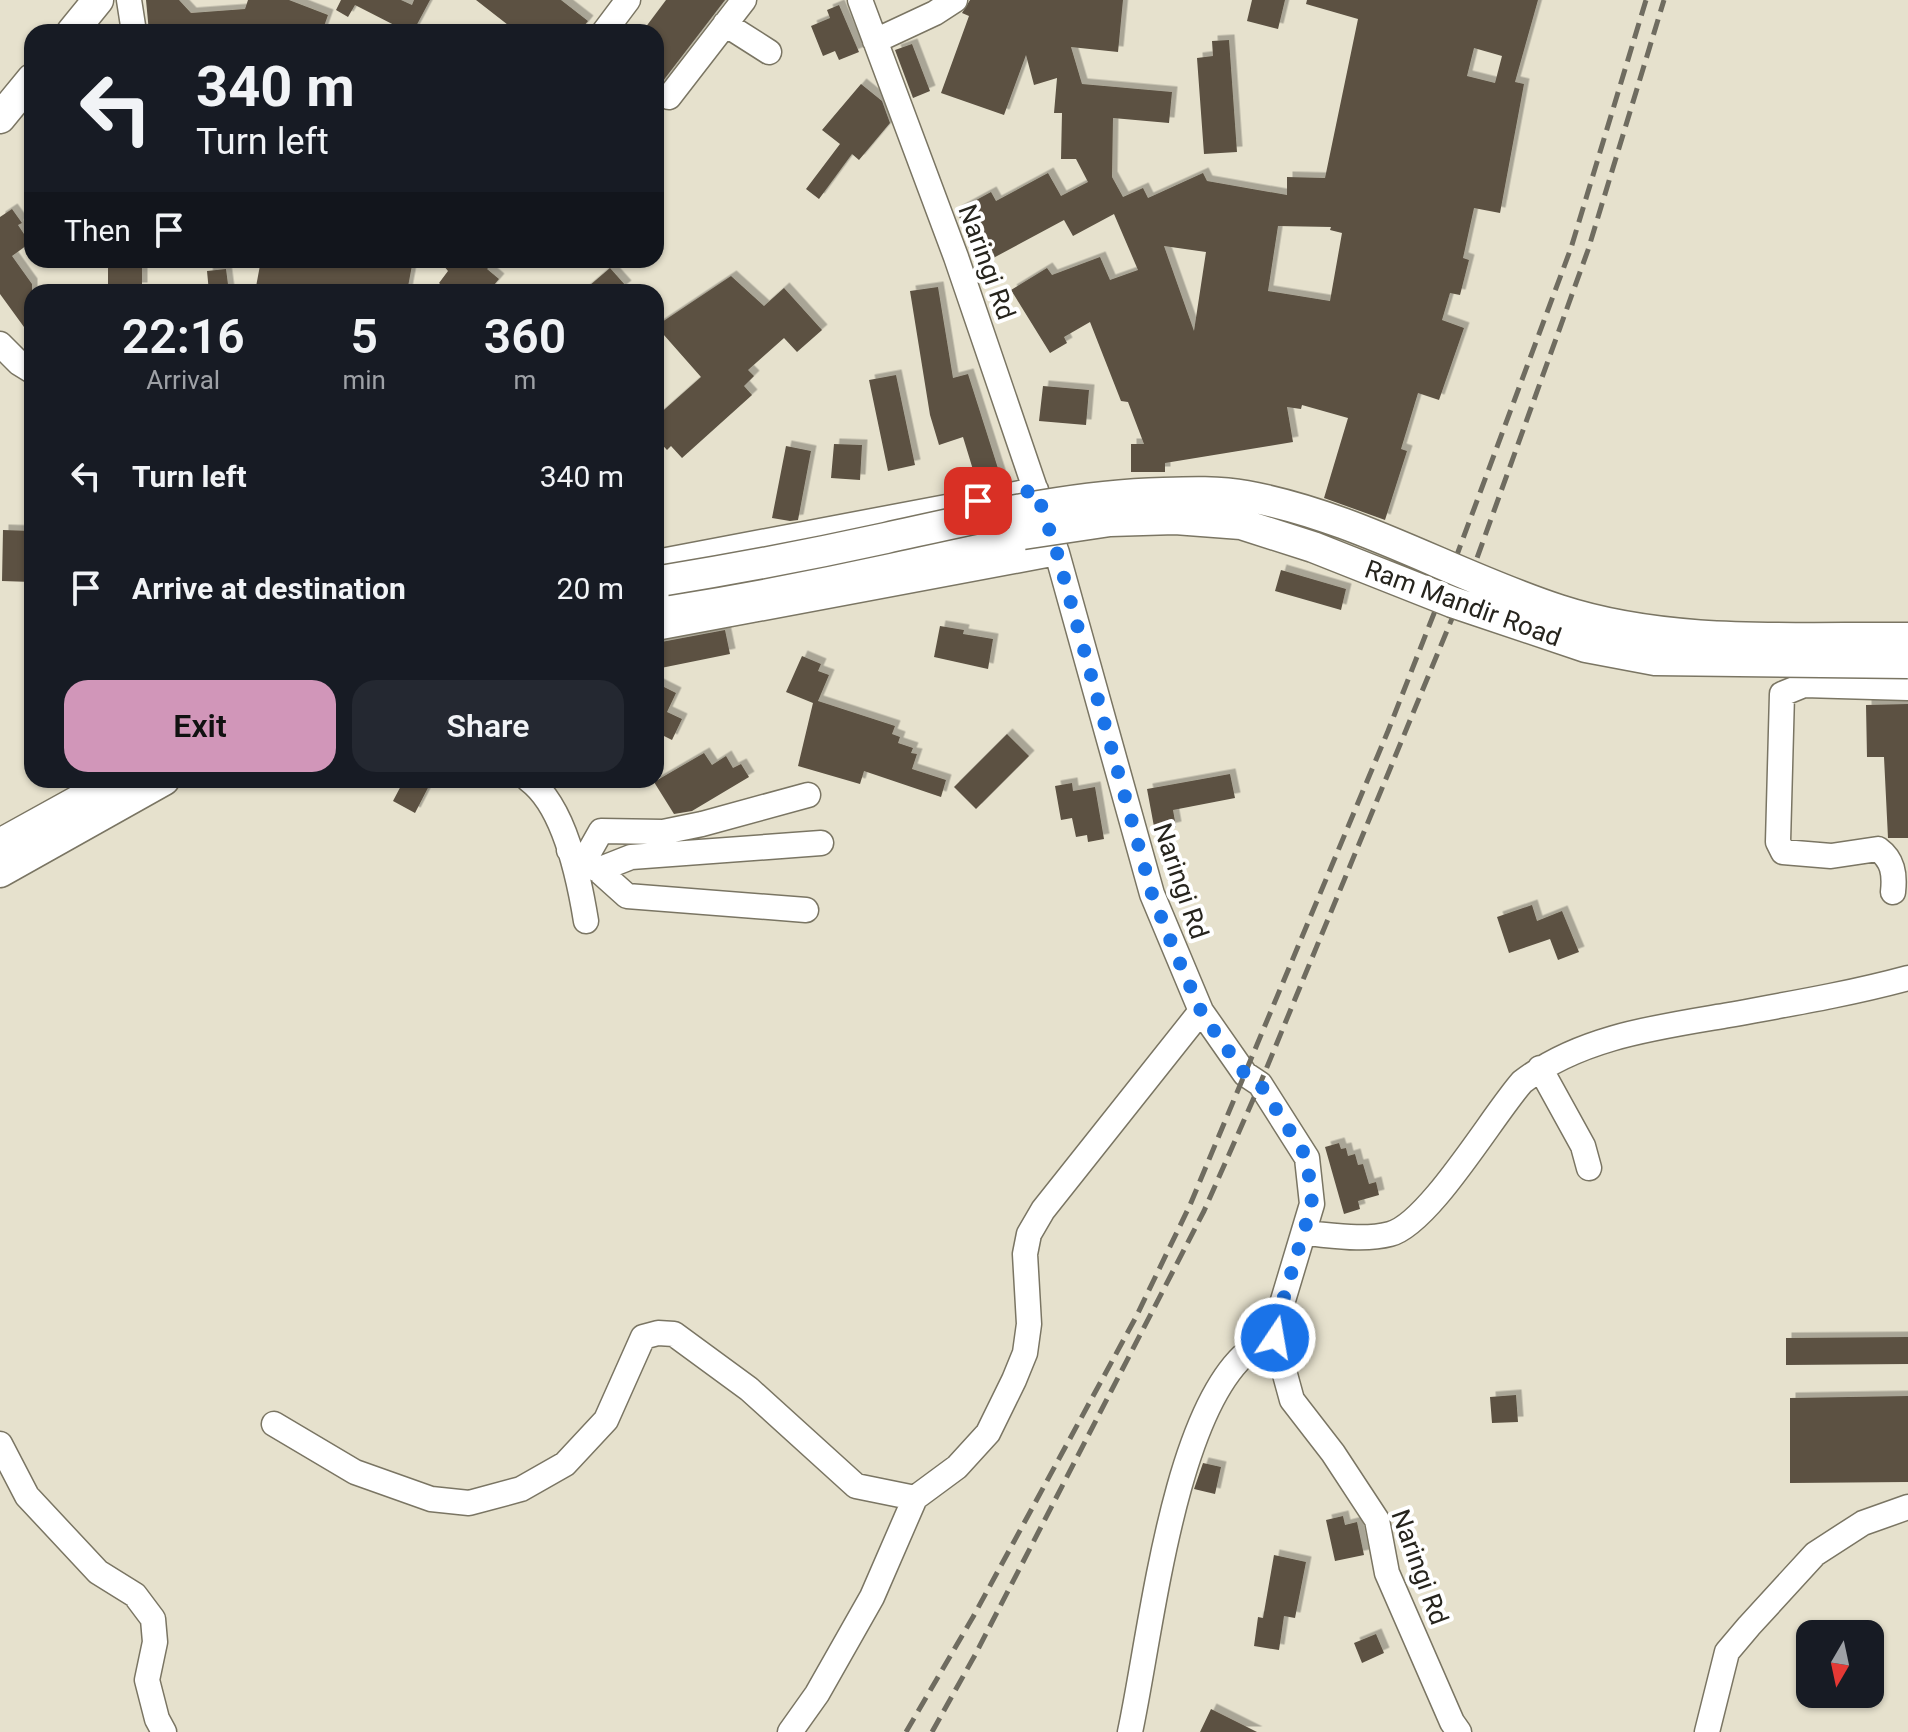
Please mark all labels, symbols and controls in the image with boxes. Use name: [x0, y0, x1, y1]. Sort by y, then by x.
text: 340 m: [196, 54, 355, 120]
icon: left: [64, 56, 168, 160]
text: Turn left: [196, 121, 329, 163]
street label: Naringi Rd: [952, 200, 1022, 324]
icon: arrive: [147, 208, 191, 252]
text: Then: [64, 213, 131, 248]
text: 22:16: [122, 308, 245, 365]
text: 5: [351, 308, 378, 365]
text: 360: [484, 308, 566, 365]
text: Arrival: [146, 365, 220, 395]
text: min: [342, 365, 386, 395]
text: m: [514, 365, 536, 395]
icon: left: [64, 454, 108, 498]
text: Turn left: [132, 459, 247, 494]
text: 340 m: [540, 459, 624, 494]
pin: [944, 467, 1012, 535]
icon: arrive: [956, 479, 1000, 523]
street label: Ram Mandir Road: [1361, 554, 1565, 652]
icon: arrive: [64, 566, 108, 610]
text: Arrive at destination: [132, 571, 406, 606]
text: 20 m: [557, 571, 624, 606]
button: Exit: [64, 680, 336, 772]
button: Share: [352, 680, 624, 772]
street label: Naringi Rd: [1147, 819, 1215, 943]
position arrow: [1233, 1296, 1317, 1380]
street label: Naringi Rd: [1385, 1505, 1455, 1629]
north arrow: [1796, 1620, 1884, 1708]
map controls: [1796, 1620, 1884, 1708]

